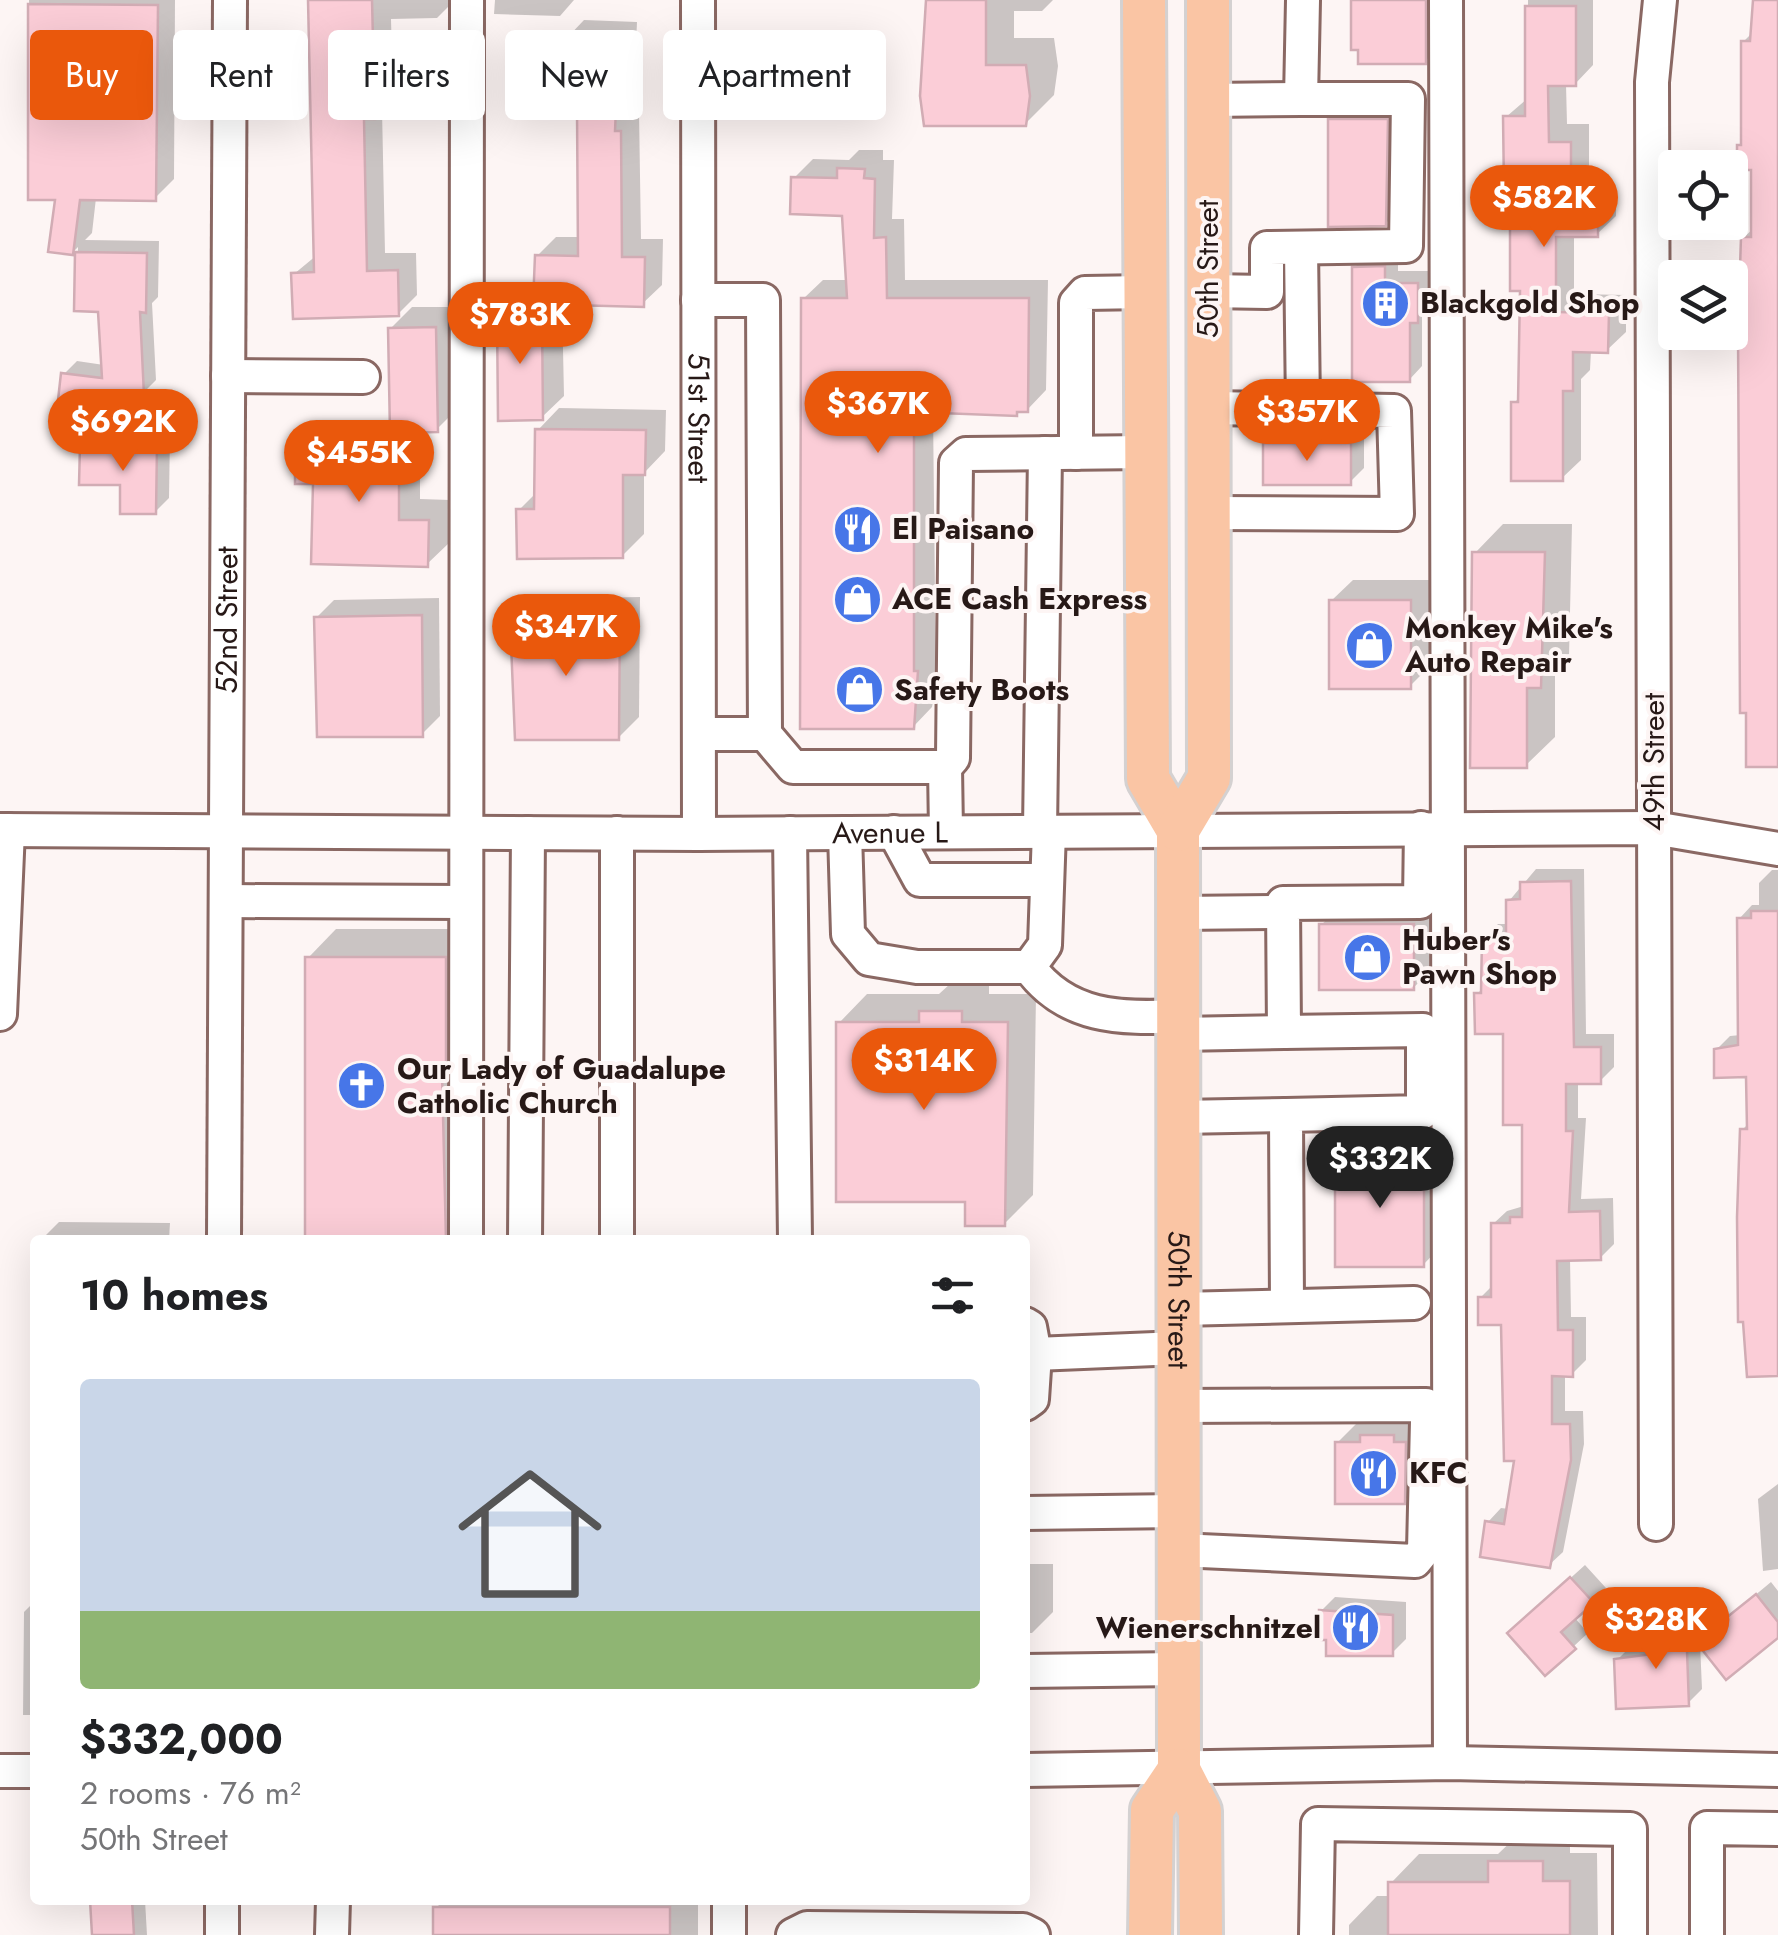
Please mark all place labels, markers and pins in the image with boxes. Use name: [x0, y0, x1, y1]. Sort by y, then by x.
pin: $582K: [1474, 165, 1614, 250]
building icon: Blackgold Shop: [1359, 277, 1411, 329]
place label: Blackgold Shop: [1420, 281, 1640, 324]
pin: $783K: [450, 282, 590, 367]
pin: $367K: [808, 371, 948, 456]
pin: $357K: [1237, 379, 1377, 464]
pin: $692K: [53, 389, 193, 474]
pin: $455K: [289, 420, 429, 505]
restaurant icon: El Paisano: [831, 503, 883, 555]
place label: El Paisano: [892, 507, 1034, 550]
shop icon: ACE Cash Express: [831, 573, 883, 625]
place label: ACE Cash Express: [891, 577, 1147, 620]
pin: $347K: [496, 594, 636, 679]
place label: Monkey Mike's Auto Repair: [1404, 606, 1613, 683]
shop icon: Monkey Mike's Auto Repair: [1344, 619, 1396, 671]
shop icon: Safety Boots: [833, 664, 885, 716]
place label: Safety Boots: [894, 668, 1069, 711]
place label: Huber's Pawn Shop: [1402, 918, 1557, 995]
shop icon: Huber's Pawn Shop: [1341, 931, 1393, 983]
pin: $314K: [854, 1028, 994, 1113]
place label: Our Lady of Guadalupe Catholic Church: [397, 1047, 726, 1124]
church icon: Our Lady of Guadalupe Catholic Church: [336, 1060, 388, 1112]
pin: $332K: [1310, 1126, 1450, 1211]
restaurant icon: KFC: [1348, 1447, 1400, 1499]
place label: KFC: [1409, 1451, 1468, 1494]
pin: $328K: [1586, 1587, 1726, 1672]
restaurant icon: Wienerschnitzel: [1330, 1602, 1382, 1654]
place label: Wienerschnitzel: [1096, 1606, 1321, 1649]

